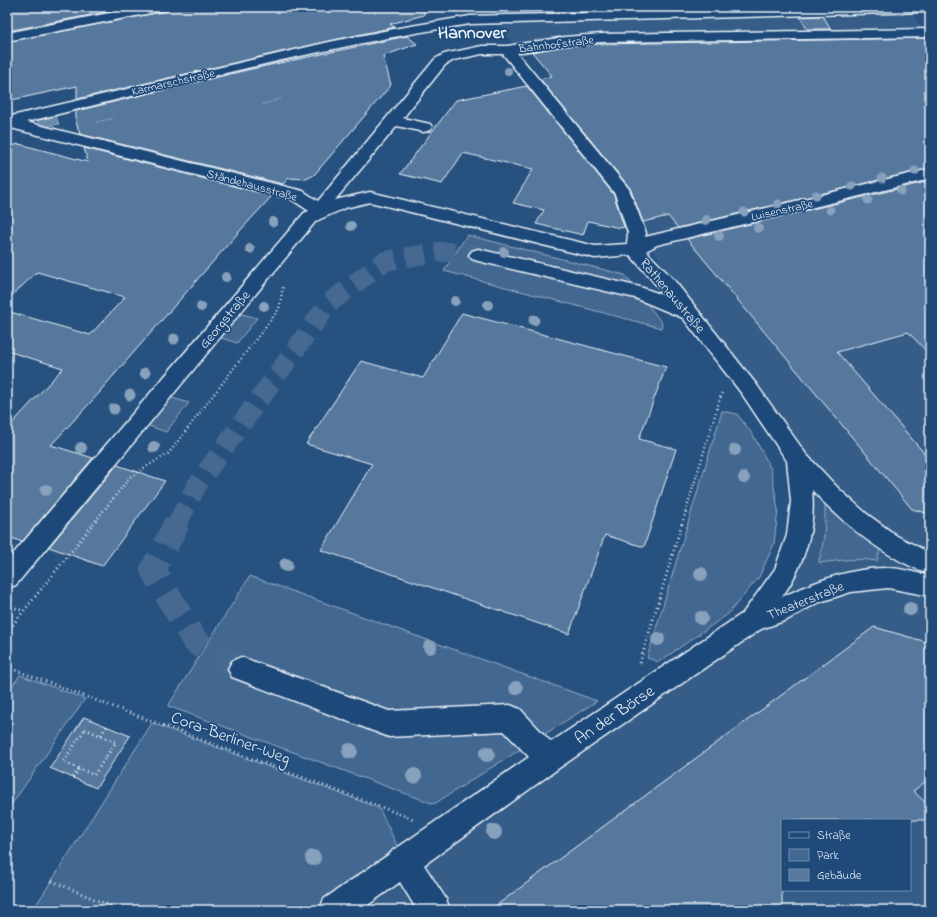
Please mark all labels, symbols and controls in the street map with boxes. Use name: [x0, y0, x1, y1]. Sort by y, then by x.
district label: Hannover: [438, 21, 507, 47]
street label: Bahnhofstraße: [516, 31, 595, 59]
street label: Karmarschstraße: [130, 65, 217, 101]
street label: Ständehausstraße: [205, 165, 300, 207]
street label: Luisenstraße: [750, 195, 815, 227]
street label: Rathenaustraße: [634, 254, 710, 339]
street label: Georgstraße: [195, 286, 257, 354]
street label: Theaterstraße: [764, 576, 848, 626]
street label: An der Börse: [570, 679, 660, 751]
street label: Cora-Berliner-Weg: [167, 705, 294, 773]
legend: [781, 819, 911, 891]
text: Straße: [817, 827, 851, 845]
text: Park: [817, 847, 839, 865]
text: Gebäude: [817, 867, 862, 885]

